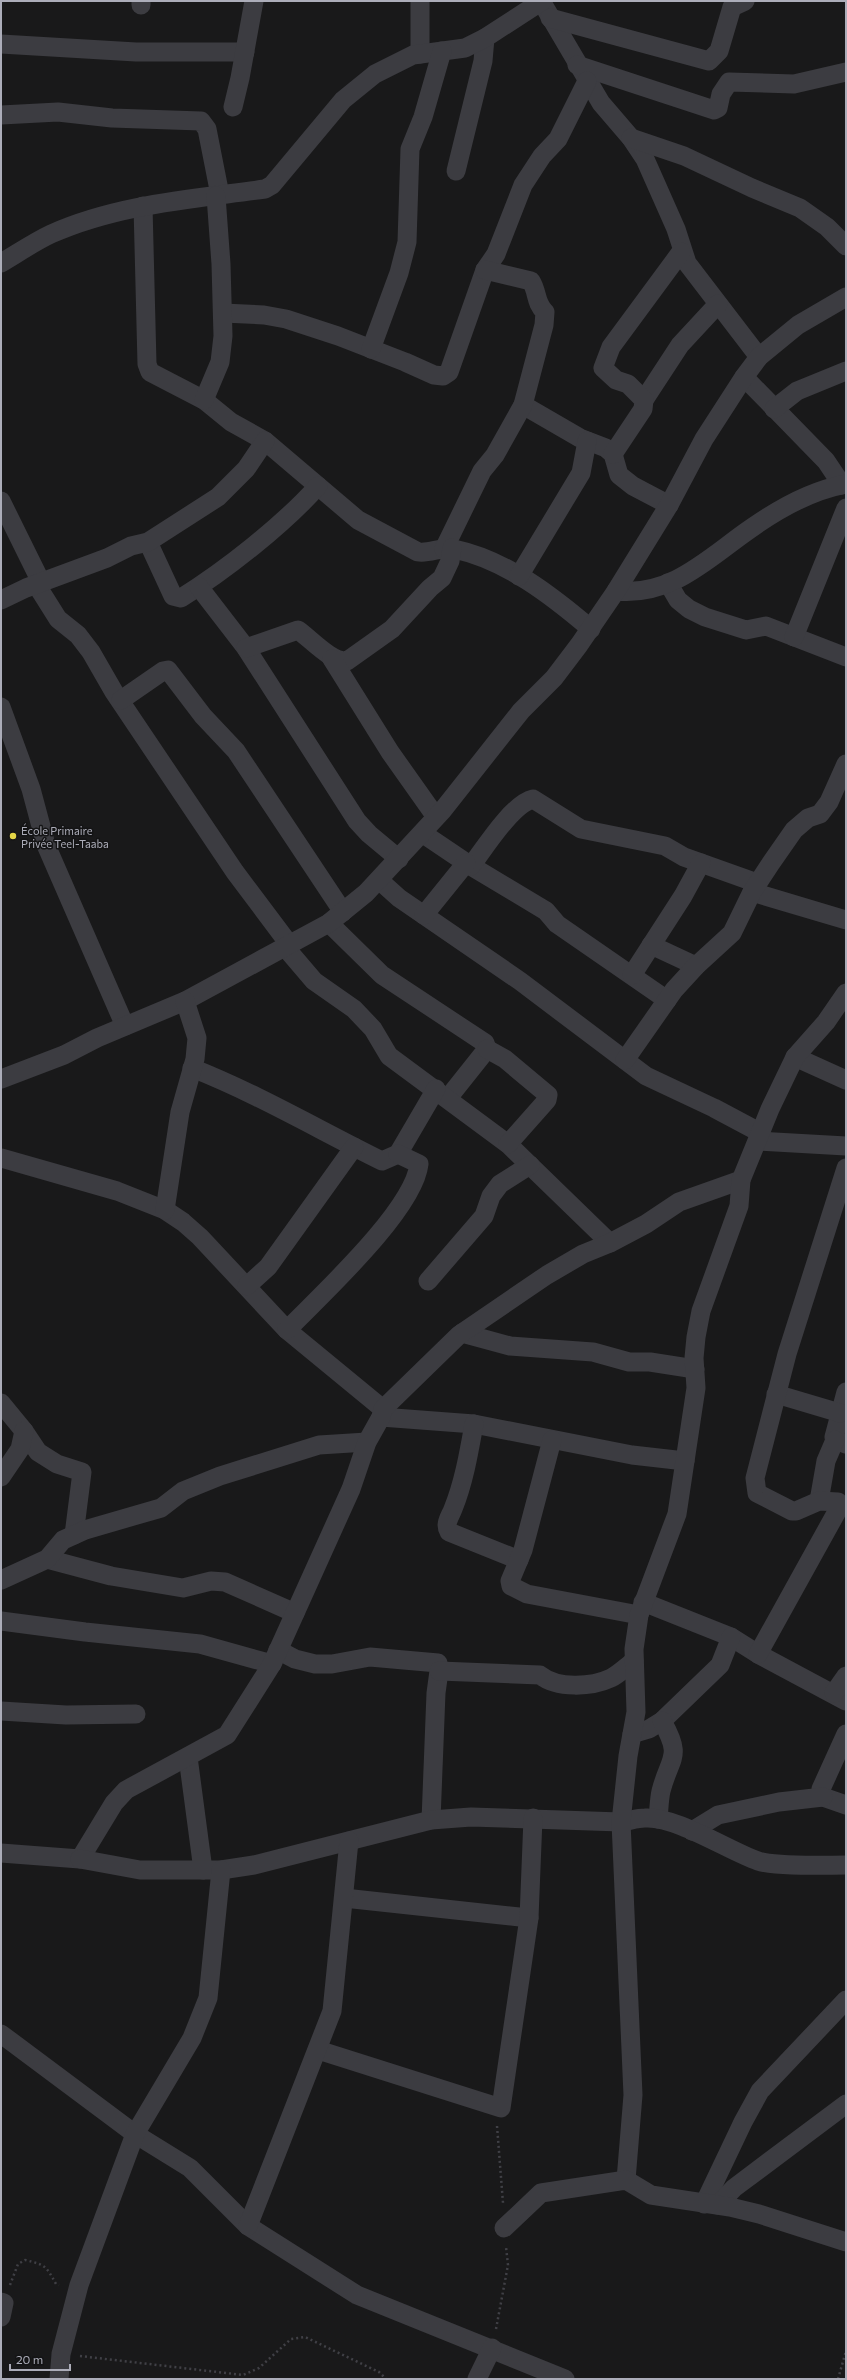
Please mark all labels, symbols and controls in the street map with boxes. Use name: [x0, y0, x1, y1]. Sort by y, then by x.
place label: École Primaire Privée Teel-Taaba: [21, 823, 109, 850]
marker: École Primaire Privée Teel-Taaba: [8, 831, 18, 841]
scale bar: [10, 2346, 70, 2372]
text: 20 m: [16, 2352, 43, 2366]

